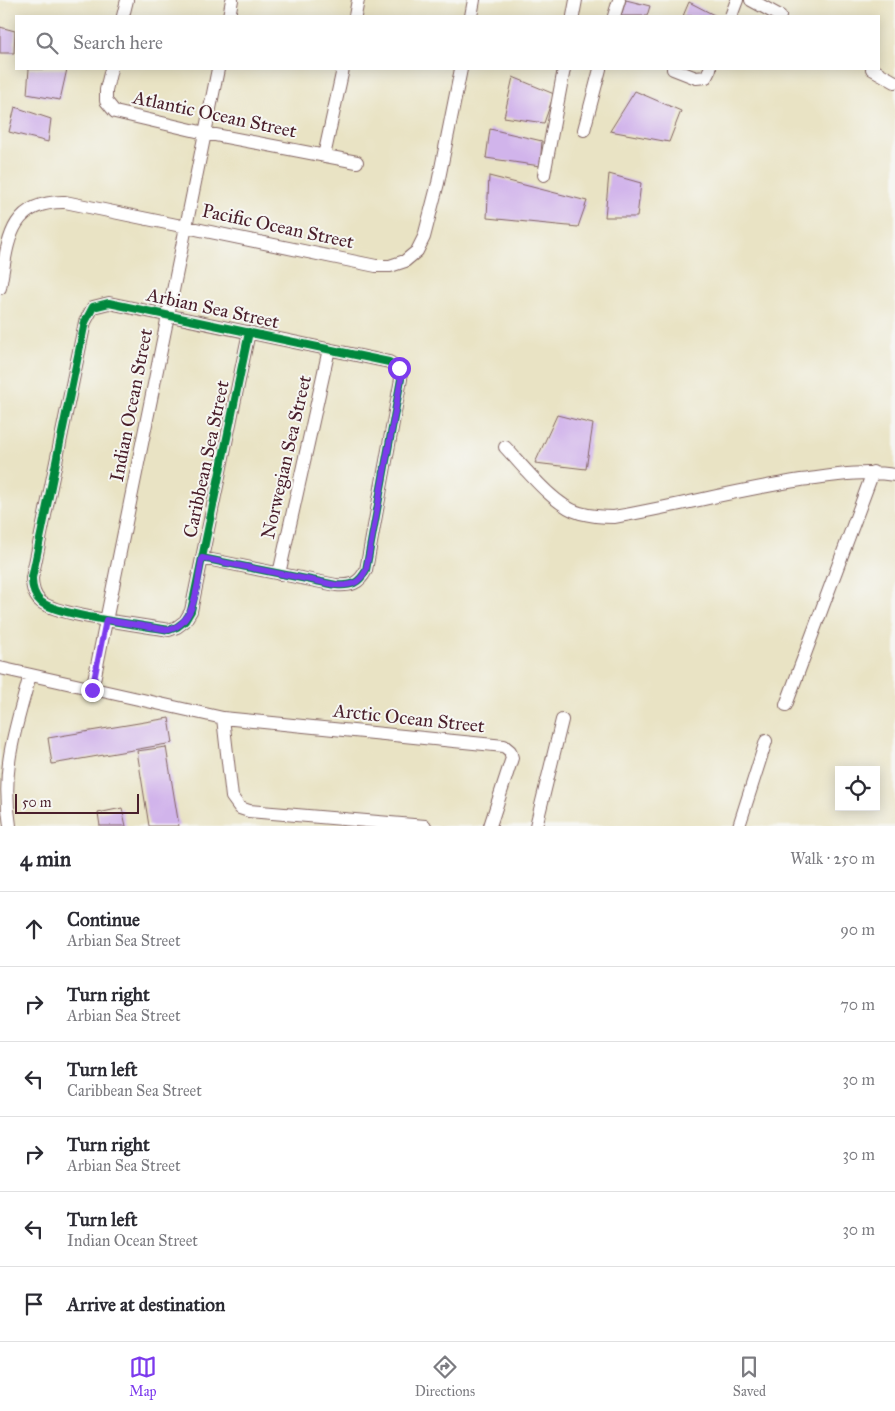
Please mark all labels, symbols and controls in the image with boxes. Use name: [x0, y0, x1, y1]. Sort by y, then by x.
search box: [15, 15, 880, 70]
icon: search: [33, 29, 61, 57]
text: Search here: [73, 31, 163, 54]
street label: Atlantic Ocean Street: [130, 85, 299, 143]
street label: Pacific Ocean Street: [200, 199, 356, 253]
street label: Arbian Sea Street: [144, 283, 282, 333]
street label: Indian Ocean Street: [105, 326, 157, 484]
route start: [388, 357, 411, 380]
street label: Norwegian Sea Street: [256, 373, 317, 541]
street label: Caribbean Sea Street: [178, 378, 234, 540]
route end: [81, 679, 104, 702]
street label: Arctic Ocean Street: [331, 699, 486, 737]
map controls: [835, 766, 880, 811]
button: locate: [835, 766, 880, 811]
scale bar: [15, 791, 139, 814]
text: 50 m: [22, 794, 51, 811]
text: 4 min: [20, 846, 71, 872]
text: Walk · 250 m: [790, 849, 875, 868]
text: Continue: [67, 908, 140, 931]
icon: ahead: [20, 915, 48, 943]
text: 90 m: [840, 920, 875, 939]
text: Arbian Sea Street: [67, 931, 181, 950]
text: Turn right: [67, 983, 150, 1006]
icon: right: [20, 990, 48, 1018]
text: 70 m: [840, 995, 875, 1014]
text: Arbian Sea Street: [67, 1006, 181, 1025]
text: Turn left: [67, 1058, 137, 1081]
icon: left: [20, 1065, 48, 1093]
text: 30 m: [842, 1070, 875, 1089]
text: Caribbean Sea Street: [67, 1081, 202, 1100]
text: Turn right: [67, 1133, 150, 1156]
icon: right: [20, 1140, 48, 1168]
text: 30 m: [842, 1145, 875, 1164]
text: Arbian Sea Street: [67, 1156, 181, 1175]
text: Turn left: [67, 1208, 137, 1231]
icon: left: [20, 1215, 48, 1243]
text: 30 m: [842, 1220, 875, 1239]
text: Indian Ocean Street: [67, 1231, 198, 1250]
icon: arrive: [20, 1290, 48, 1318]
text: Arrive at destination: [67, 1293, 225, 1316]
tab: Map: [129, 1353, 157, 1400]
tab: Directions: [415, 1353, 475, 1400]
tab: Saved: [733, 1353, 766, 1400]

